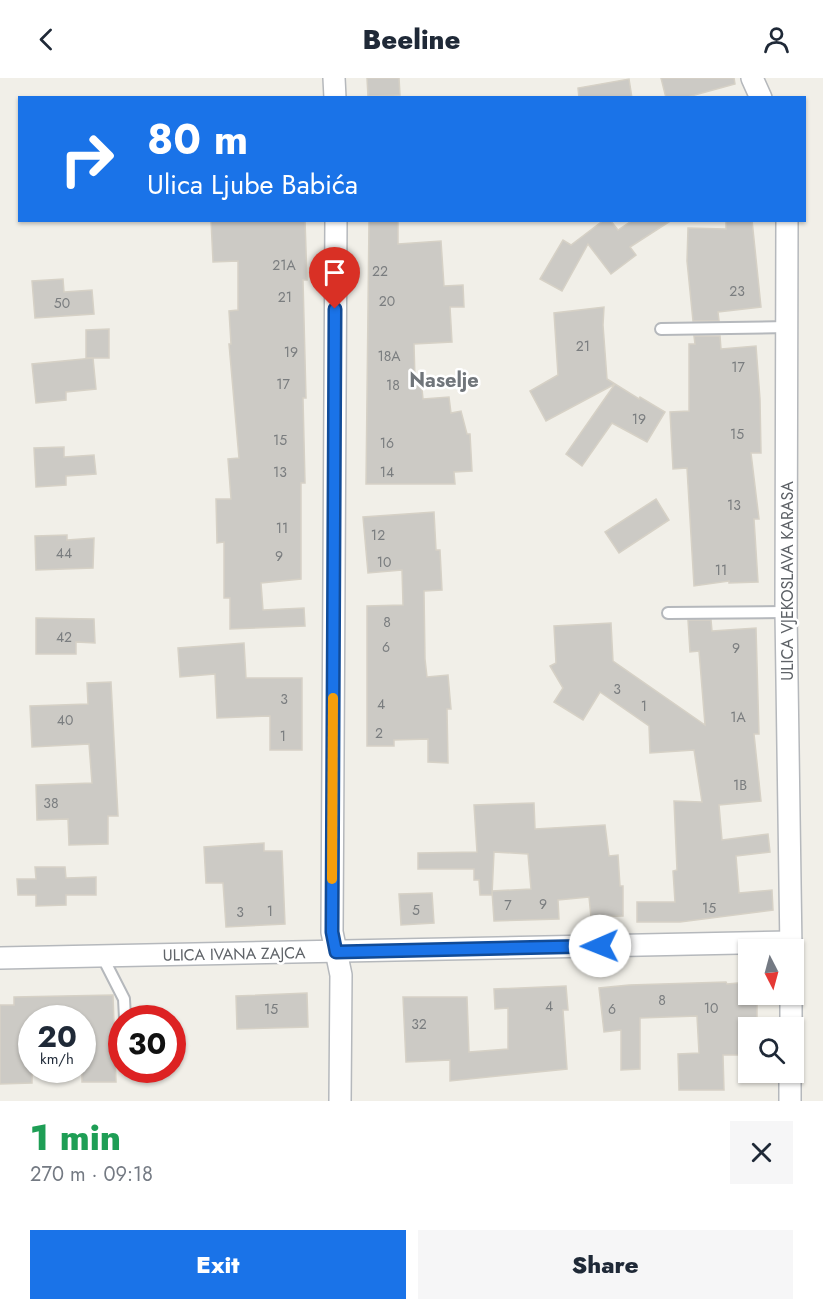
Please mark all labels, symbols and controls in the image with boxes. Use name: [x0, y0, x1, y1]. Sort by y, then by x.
text: Beeline: [363, 20, 460, 59]
icon: back: [30, 23, 63, 56]
icon: person: [760, 23, 793, 56]
text: 80 m: [147, 109, 248, 170]
icon: right: [48, 120, 126, 198]
text: Ulica Ljube Babića: [147, 165, 358, 204]
pin: [309, 247, 360, 309]
house number: 21A: [272, 255, 297, 275]
icon: arrive: [318, 256, 351, 289]
house number: 22: [372, 261, 388, 281]
house number: 23: [729, 281, 745, 301]
house number: 21: [278, 287, 292, 307]
house number: 20: [379, 291, 395, 311]
house number: 50: [54, 293, 70, 313]
house number: 21: [576, 336, 590, 356]
house number: 19: [284, 342, 298, 362]
house number: 18A: [378, 346, 401, 366]
house number: 17: [731, 357, 745, 377]
district label: Naselje: [409, 366, 479, 395]
house number: 17: [276, 374, 290, 394]
house number: 18: [386, 375, 400, 395]
house number: 19: [632, 409, 646, 429]
house number: 15: [730, 424, 744, 444]
house number: 15: [273, 430, 287, 450]
house number: 16: [380, 433, 394, 453]
house number: 13: [273, 462, 287, 482]
house number: 14: [380, 462, 394, 482]
street label: ULICA VJEKOSLAVA KARASA: [776, 481, 799, 681]
house number: 13: [727, 495, 741, 515]
house number: 11: [276, 518, 288, 538]
house number: 12: [371, 525, 385, 545]
house number: 44: [56, 543, 72, 563]
house number: 9: [275, 546, 283, 566]
house number: 10: [377, 552, 391, 572]
house number: 11: [715, 560, 727, 580]
house number: 8: [383, 612, 391, 632]
house number: 42: [56, 627, 72, 647]
house number: 6: [382, 637, 390, 657]
house number: 9: [732, 638, 740, 658]
house number: 3: [613, 679, 621, 699]
house number: 3: [280, 689, 288, 709]
house number: 4: [377, 694, 385, 714]
house number: 1: [641, 696, 647, 716]
house number: 1A: [730, 707, 747, 727]
house number: 40: [57, 710, 73, 730]
house number: 2: [375, 723, 383, 743]
house number: 1: [280, 726, 286, 746]
house number: 1B: [733, 775, 747, 795]
house number: 38: [43, 793, 59, 813]
house number: 9: [539, 894, 547, 914]
house number: 7: [504, 895, 512, 915]
house number: 15: [702, 898, 716, 918]
house number: 5: [412, 900, 420, 920]
house number: 1: [267, 901, 273, 921]
house number: 3: [236, 902, 244, 922]
position arrow: [568, 914, 632, 978]
north arrow: [738, 939, 804, 1005]
map controls: [738, 939, 804, 1083]
street label: ULICA IVANA ZAJCA: [162, 941, 306, 967]
house number: 8: [658, 990, 666, 1010]
house number: 4: [545, 996, 553, 1016]
house number: 10: [704, 998, 718, 1018]
house number: 15: [264, 999, 278, 1019]
house number: 6: [608, 999, 616, 1019]
speed limit sign: 30: [108, 1005, 186, 1083]
house number: 32: [411, 1014, 427, 1034]
text: 20: [37, 1015, 77, 1058]
button: search: [738, 1017, 804, 1083]
text: km/h: [40, 1048, 74, 1070]
text: 1 min: [30, 1111, 121, 1163]
button: close: [730, 1121, 793, 1184]
text: 270 m · 09:18: [30, 1160, 153, 1189]
button: Exit: [30, 1230, 406, 1299]
button: Share: [418, 1230, 793, 1299]

